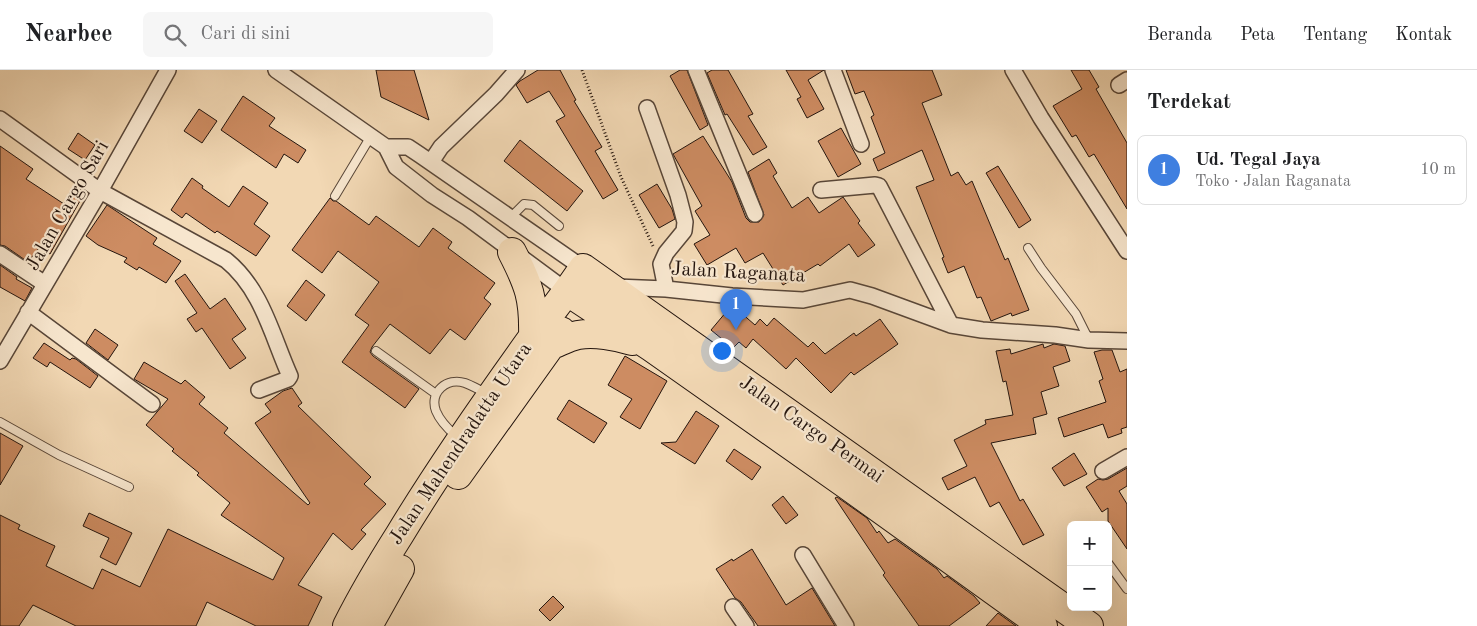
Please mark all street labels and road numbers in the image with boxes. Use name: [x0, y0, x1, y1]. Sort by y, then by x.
street label: Jalan Cargo Sari: [23, 138, 113, 274]
street label: Jalan Raganata: [670, 259, 806, 287]
street label: Jalan Mahendradatta Utara: [386, 339, 536, 549]
street label: Jalan Cargo Permai: [735, 373, 887, 487]

